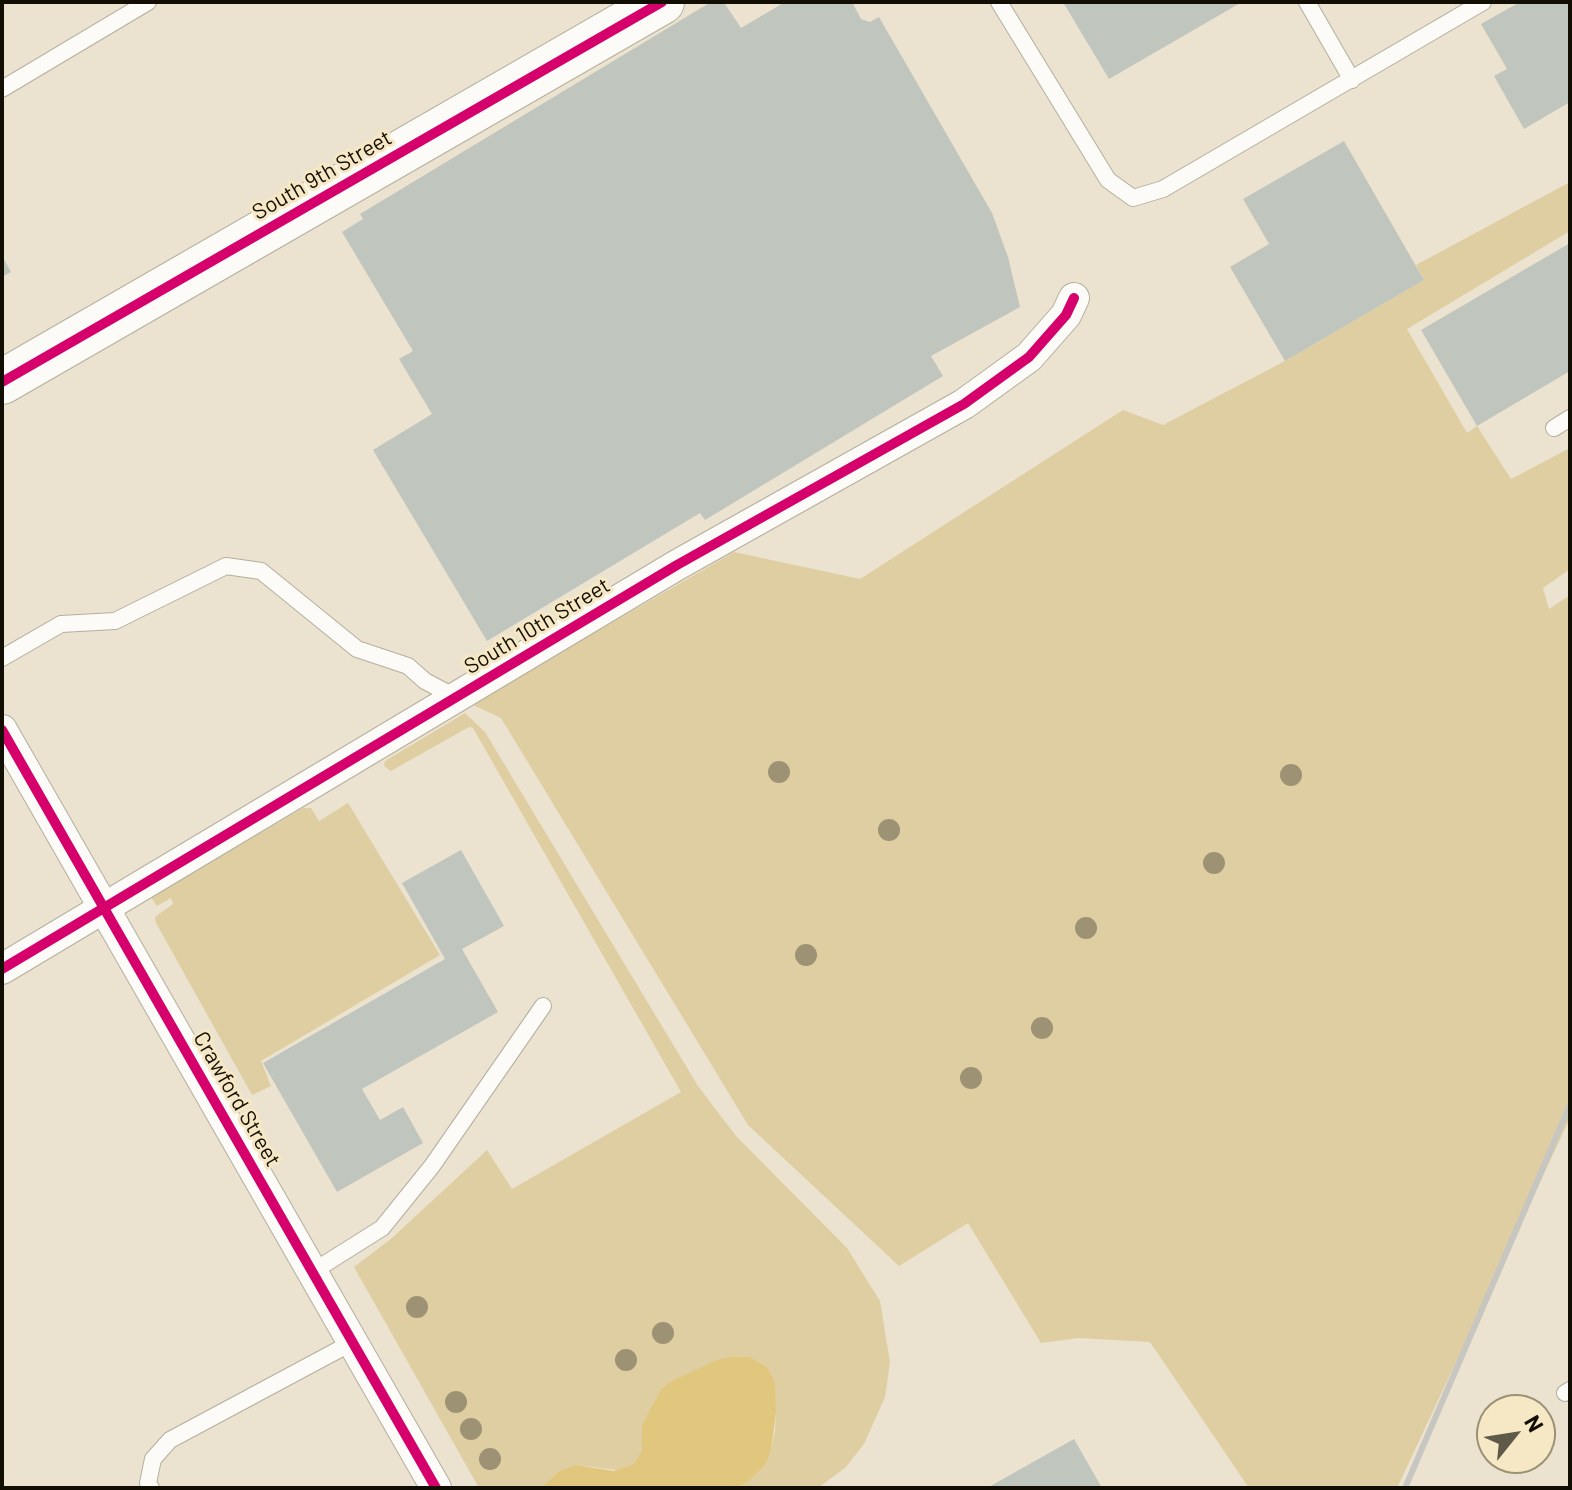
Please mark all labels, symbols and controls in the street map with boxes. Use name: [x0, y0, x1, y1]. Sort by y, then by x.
street label: South 9th Street: [248, 124, 396, 226]
street label: South 10th Street: [459, 572, 615, 680]
street label: Crawford Street: [188, 1027, 286, 1171]
north arrow: [1476, 1394, 1556, 1474]
text: N: [1520, 1410, 1550, 1436]

